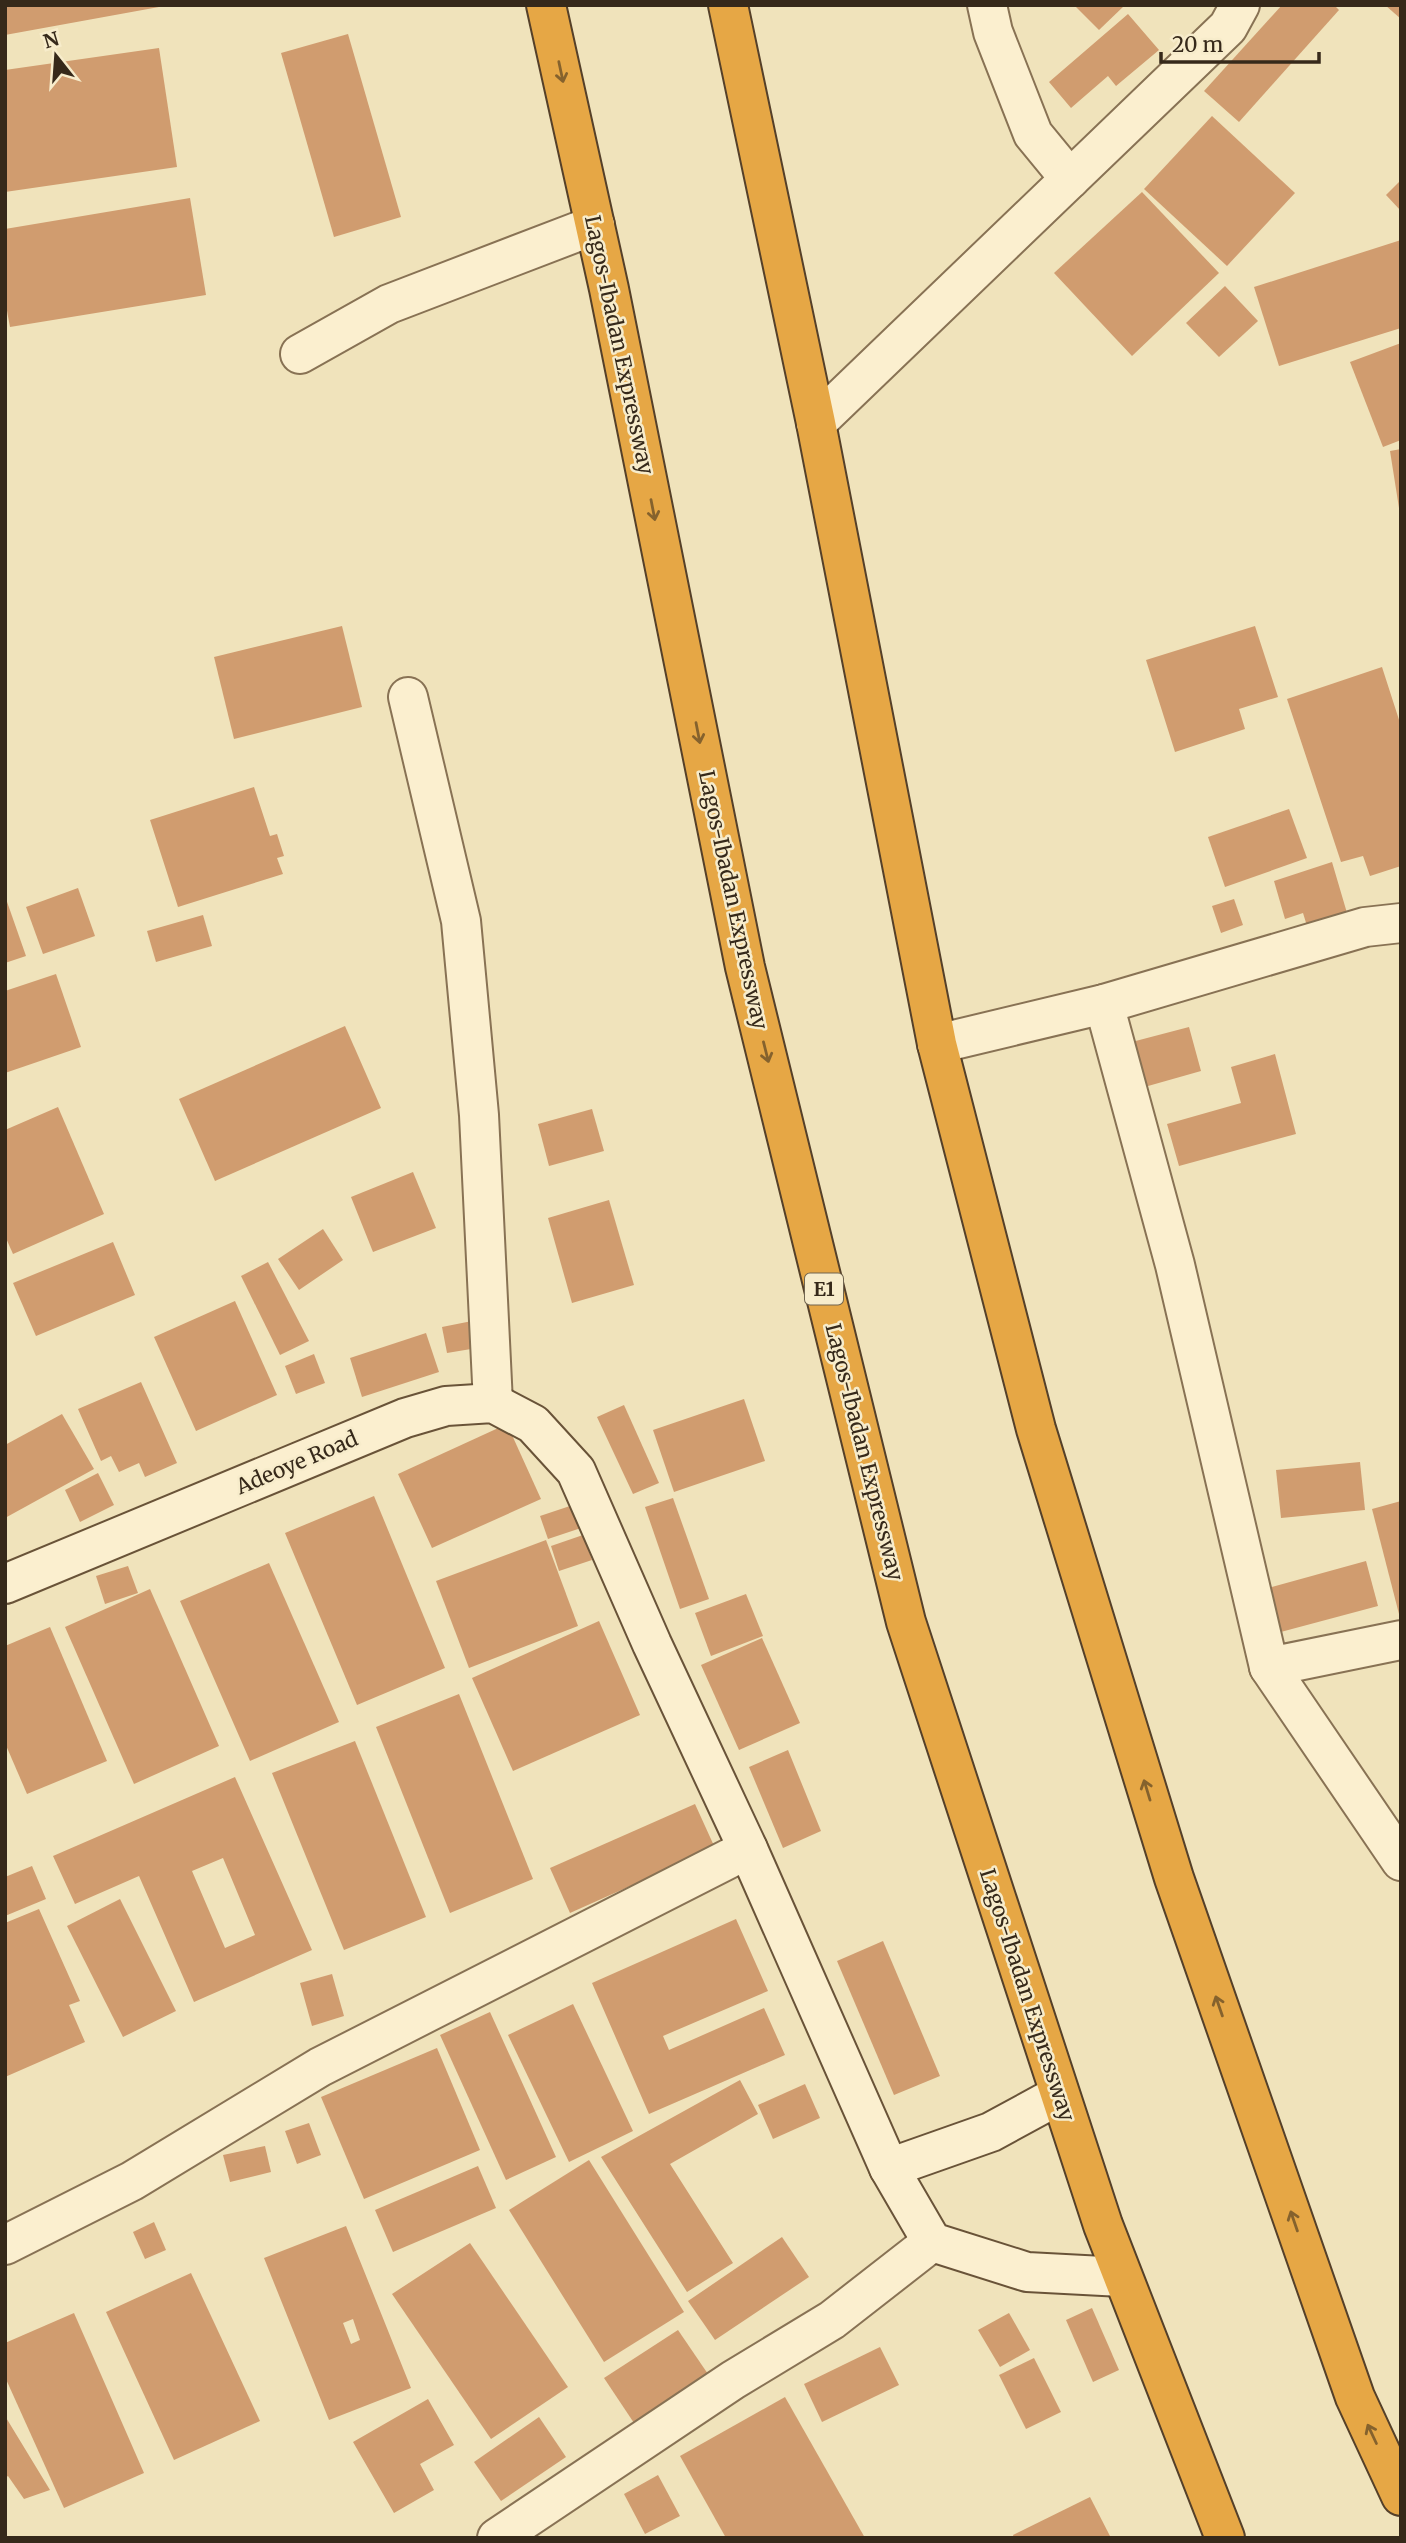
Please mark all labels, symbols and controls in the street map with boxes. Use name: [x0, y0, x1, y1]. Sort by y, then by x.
north arrow: [21, 21, 91, 91]
scale bar: [1161, 21, 1318, 65]
text: N: [40, 26, 62, 53]
text: 20 m: [1172, 31, 1224, 58]
one-way arrow: [555, 60, 568, 83]
street label: Lagos-Ibadan Expressway: [579, 213, 660, 478]
one-way arrow: [647, 498, 661, 521]
one-way arrow: [692, 721, 705, 744]
street label: Lagos-Ibadan Expressway: [693, 768, 774, 1033]
one-way arrow: [760, 1040, 773, 1063]
road number: E1: [805, 1274, 843, 1304]
street label: Lagos-Ibadan Expressway: [819, 1321, 910, 1584]
street label: Adeoye Road: [231, 1425, 362, 1501]
one-way arrow: [1139, 1780, 1152, 1802]
street label: Lagos-Ibadan Expressway: [974, 1865, 1081, 2125]
one-way arrow: [1212, 1996, 1224, 2018]
one-way arrow: [1287, 2210, 1300, 2232]
one-way arrow: [1365, 2424, 1378, 2445]

